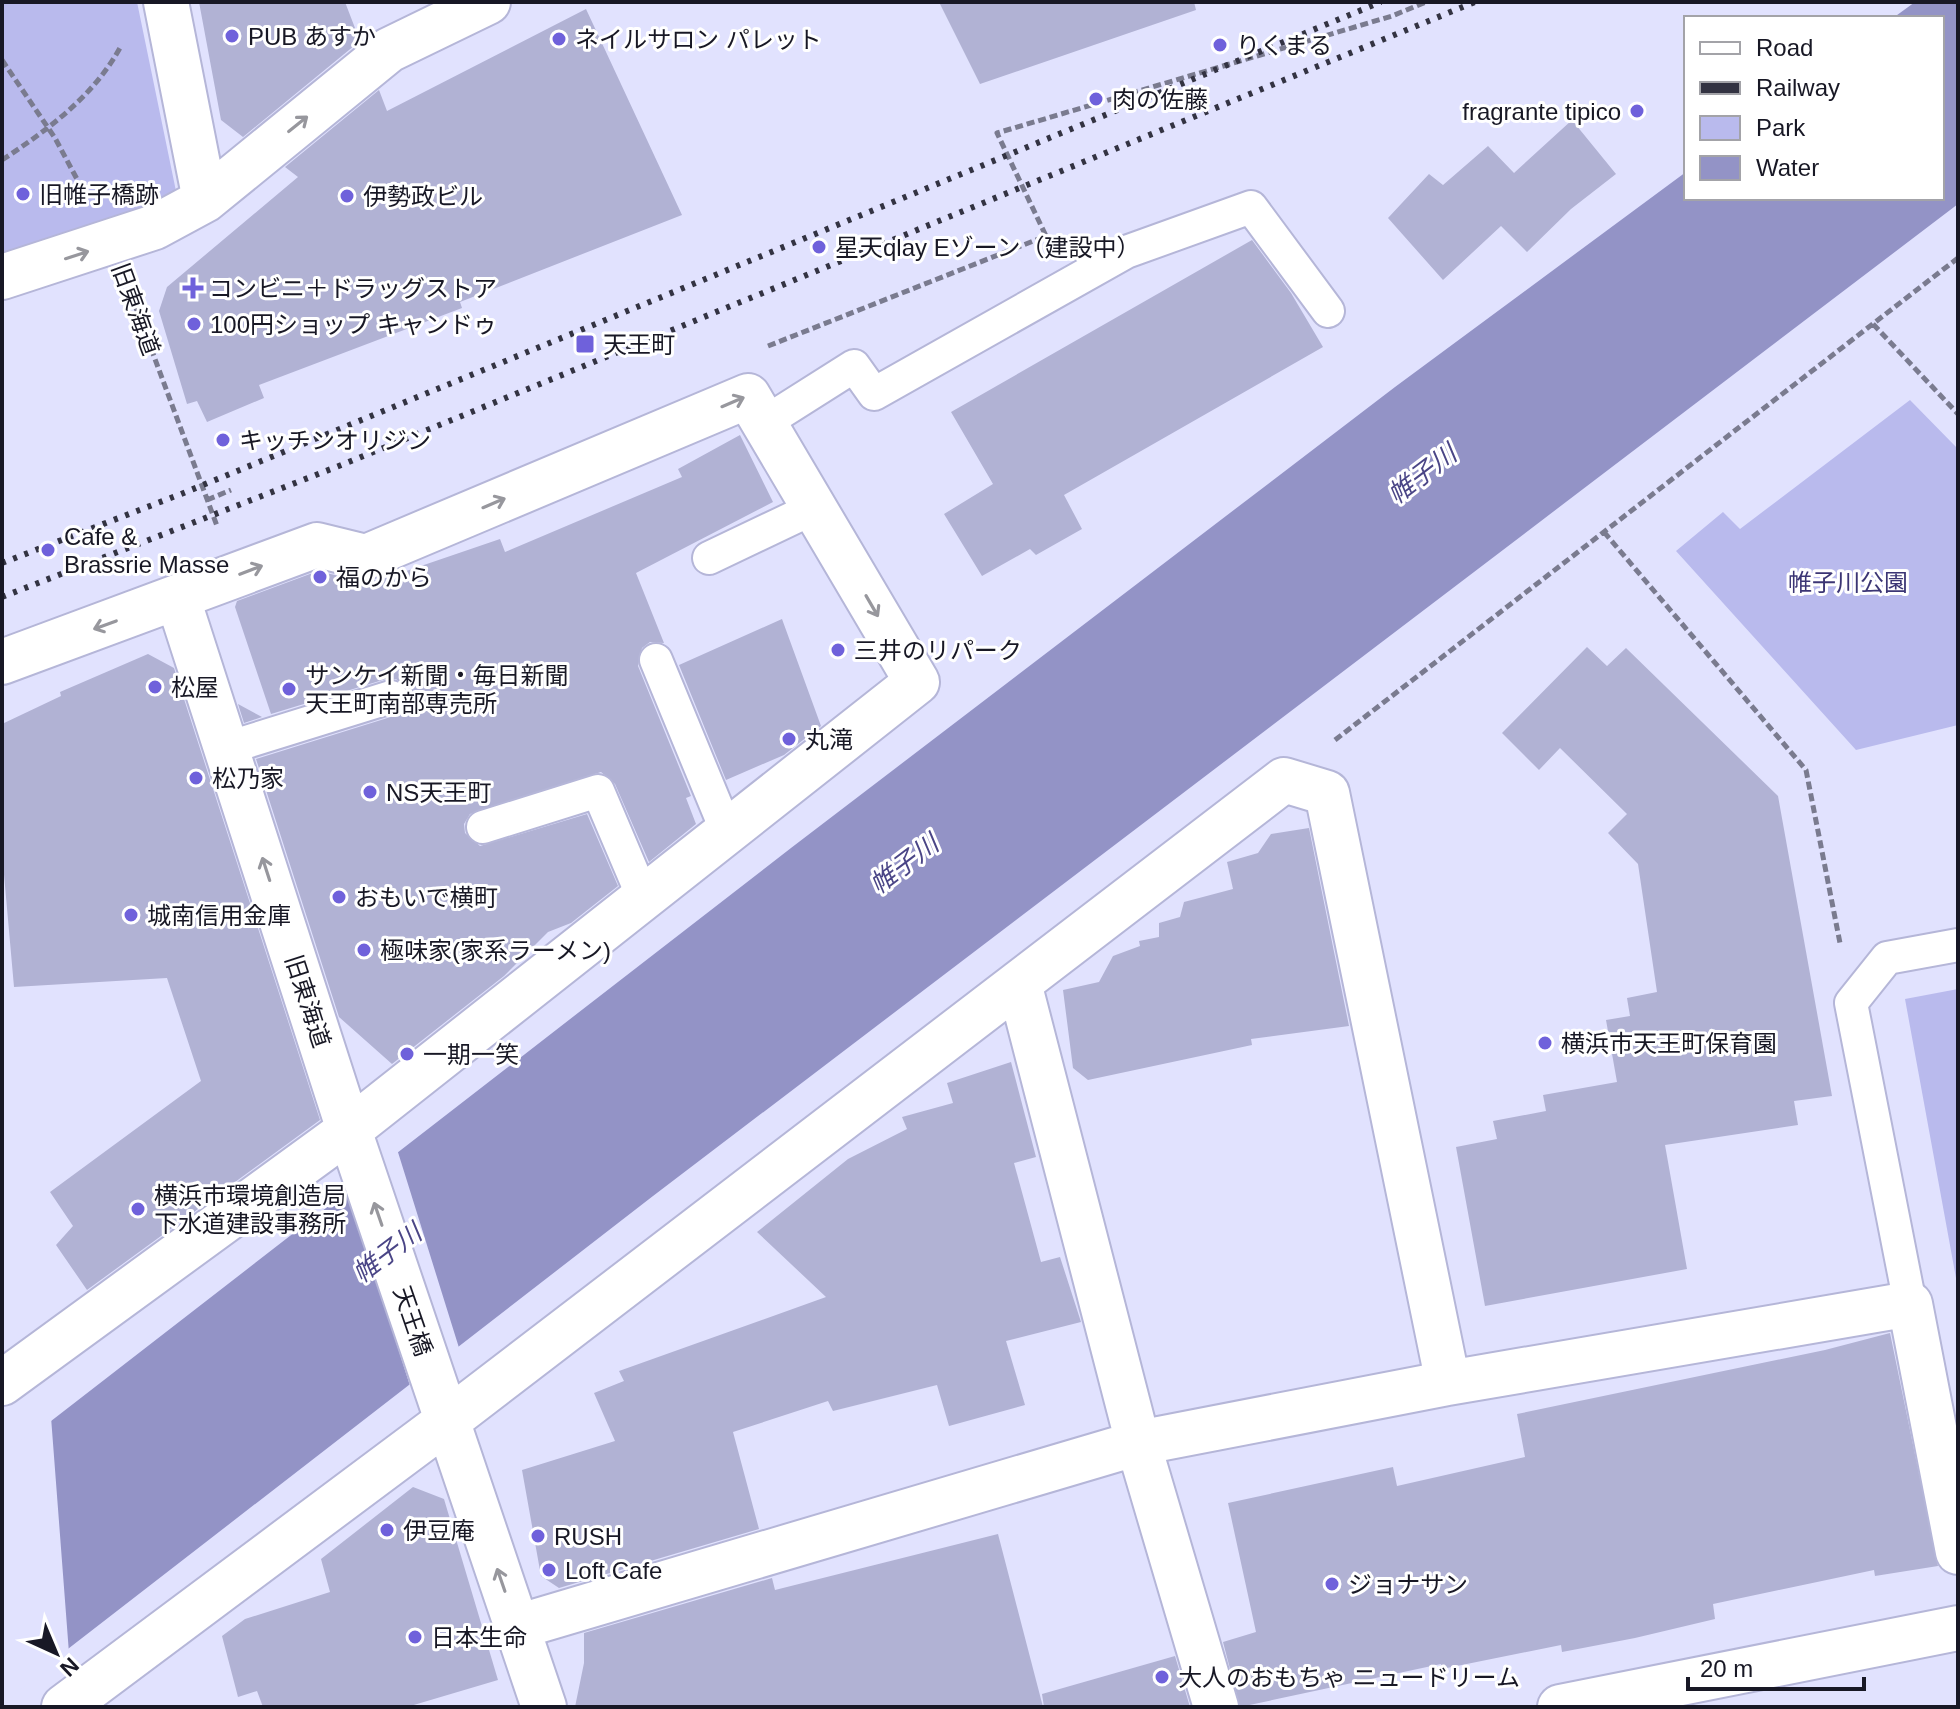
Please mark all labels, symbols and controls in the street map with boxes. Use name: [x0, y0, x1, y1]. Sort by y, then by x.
legend: [1684, 16, 1944, 200]
place label: PUB あすか: [248, 23, 376, 50]
place label: ネイルサロン パレット: [575, 26, 822, 53]
marker: PUB あすか: [223, 27, 241, 45]
marker: ネイルサロン パレット: [550, 30, 568, 48]
place label: りくまる: [1236, 32, 1332, 59]
text: Road: [1756, 34, 1813, 61]
marker: りくまる: [1211, 36, 1229, 54]
text: Railway: [1756, 74, 1840, 101]
place label: 肉の佐藤: [1112, 86, 1208, 113]
marker: 肉の佐藤: [1087, 90, 1105, 108]
place label: fragrante tipico: [1462, 98, 1621, 125]
marker: fragrante tipico: [1628, 102, 1646, 120]
text: Park: [1756, 114, 1806, 141]
one-way arrow: [287, 115, 308, 133]
text: Water: [1756, 154, 1819, 181]
place label: 旧帷子橋跡: [39, 181, 159, 208]
place label: 伊勢政ビル: [363, 183, 483, 210]
marker: 旧帷子橋跡: [14, 185, 32, 203]
marker: 伊勢政ビル: [338, 187, 356, 205]
place label: 星天qlay Eゾーン（建設中）: [835, 234, 1141, 261]
marker: 星天qlay Eゾーン（建設中）: [810, 238, 828, 256]
one-way arrow: [63, 247, 89, 262]
street label: 旧東海道: [107, 259, 165, 359]
place label: コンビニ＋ドラッグストア: [209, 275, 497, 302]
marker: コンビニ＋ドラッグストア: [184, 279, 202, 297]
place label: 100円ショップ キャンドゥ: [210, 311, 497, 338]
marker: 100円ショップ キャンドゥ: [185, 315, 203, 333]
place label: 天王町: [603, 331, 675, 358]
marker: 天王町: [574, 333, 596, 355]
one-way arrow: [720, 394, 745, 409]
place label: キッチンオリジン: [239, 427, 431, 454]
marker: キッチンオリジン: [214, 431, 232, 449]
water label: 帷子川: [1382, 437, 1465, 509]
one-way arrow: [481, 495, 506, 510]
place label: Cafe & Brassrie Masse: [64, 523, 229, 578]
marker: Cafe & Brassrie Masse: [39, 541, 57, 559]
one-way arrow: [238, 562, 263, 576]
place label: 福のから: [336, 564, 432, 591]
marker: 福のから: [311, 568, 329, 586]
park label: 帷子川公園: [1788, 569, 1908, 596]
one-way arrow: [864, 594, 880, 617]
one-way arrow: [93, 619, 118, 633]
place label: 三井のリパーク: [854, 637, 1022, 664]
marker: 三井のリパーク: [829, 641, 847, 659]
place label: サンケイ新聞・毎日新聞 天王町南部専売所: [305, 662, 569, 717]
place label: 松屋: [171, 674, 219, 701]
marker: 松屋: [146, 678, 164, 696]
marker: サンケイ新聞・毎日新聞 天王町南部専売所: [280, 680, 298, 698]
place label: 丸滝: [805, 726, 853, 753]
marker: 丸滝: [780, 730, 798, 748]
place label: 松乃家: [212, 765, 284, 792]
marker: 松乃家: [187, 769, 205, 787]
place label: NS天王町: [386, 779, 491, 806]
marker: NS天王町: [361, 783, 379, 801]
water label: 帷子川: [864, 827, 947, 899]
one-way arrow: [257, 857, 272, 882]
place label: おもいで横町: [355, 884, 498, 911]
marker: おもいで横町: [330, 888, 348, 906]
place label: 城南信用金庫: [147, 902, 291, 929]
marker: 城南信用金庫: [122, 906, 140, 924]
place label: 極味家(家系ラーメン): [380, 937, 611, 964]
marker: 極味家(家系ラーメン): [355, 941, 373, 959]
street label: 旧東海道: [280, 951, 336, 1051]
place label: 横浜市天王町保育園: [1561, 1030, 1777, 1057]
marker: 横浜市天王町保育園: [1536, 1034, 1554, 1052]
place label: 一期一笑: [423, 1041, 519, 1068]
marker: 一期一笑: [398, 1045, 416, 1063]
place label: 横浜市環境創造局 下水道建設事務所: [154, 1182, 346, 1237]
marker: 横浜市環境創造局 下水道建設事務所: [129, 1200, 147, 1218]
one-way arrow: [369, 1202, 384, 1227]
water label: 帷子川: [347, 1216, 430, 1288]
street label: 天王橋: [389, 1283, 437, 1359]
place label: 伊豆庵: [403, 1517, 475, 1544]
marker: 伊豆庵: [378, 1521, 396, 1539]
place label: RUSH: [554, 1523, 622, 1550]
marker: RUSH: [529, 1527, 547, 1545]
place label: Loft Cafe: [565, 1557, 662, 1584]
marker: Loft Cafe: [540, 1561, 558, 1579]
one-way arrow: [492, 1568, 507, 1593]
place label: ジョナサン: [1348, 1571, 1468, 1598]
marker: ジョナサン: [1323, 1575, 1341, 1593]
north arrow: [16, 1613, 96, 1693]
place label: 日本生命: [431, 1624, 527, 1651]
marker: 日本生命: [406, 1628, 424, 1646]
scale bar: [1688, 1641, 1864, 1691]
text: N: [55, 1653, 84, 1682]
text: 20 m: [1700, 1655, 1753, 1682]
place label: 大人のおもちゃ ニュードリーム: [1178, 1664, 1520, 1691]
marker: 大人のおもちゃ ニュードリーム: [1153, 1668, 1171, 1686]

